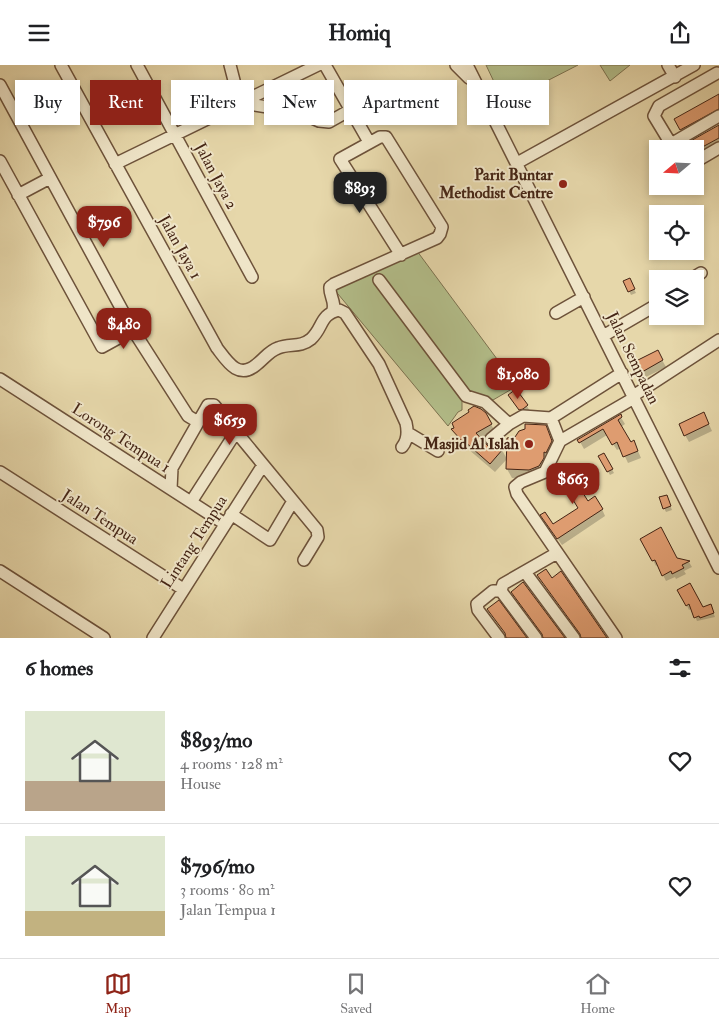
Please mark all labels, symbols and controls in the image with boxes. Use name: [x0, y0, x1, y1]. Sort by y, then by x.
icon: menu: [25, 19, 53, 47]
text: Homiq: [328, 19, 391, 47]
icon: share: [666, 19, 694, 47]
chip: Buy: [15, 80, 80, 125]
chip: Rent: [90, 80, 161, 125]
chip: Filters: [171, 80, 254, 125]
chip: New: [264, 80, 334, 125]
chip: Apartment: [344, 80, 457, 125]
chip: House: [467, 80, 549, 125]
street label: Jalan Jaya 2: [189, 138, 242, 213]
north arrow: [649, 140, 704, 195]
map controls: [649, 140, 704, 325]
place label: Parit Buntar Methodist Centre: [438, 165, 554, 203]
pin: $893: [330, 171, 390, 214]
text: $893: [345, 178, 375, 198]
marker: Parit Buntar Methodist Centre: [557, 178, 569, 190]
pin: $796: [74, 205, 134, 248]
button: locate: [649, 205, 704, 260]
street label: Jalan Jaya 1: [153, 211, 206, 283]
text: $796: [88, 212, 120, 232]
button: layers: [649, 270, 704, 325]
pin: $480: [94, 307, 154, 350]
street label: Jalan Sempadan: [601, 308, 664, 408]
text: $480: [107, 314, 141, 334]
pin: $1,080: [477, 357, 559, 400]
text: $1,080: [497, 364, 539, 384]
street label: Lorong Tempua 1: [67, 399, 174, 478]
pin: $659: [200, 403, 260, 446]
text: $659: [214, 410, 246, 430]
place label: Masjid Al Islah: [423, 434, 520, 454]
marker: Masjid Al Islah: [523, 438, 535, 450]
pin: $663: [543, 463, 603, 505]
text: $663: [557, 469, 589, 489]
street label: Jalan Tempua: [57, 484, 142, 550]
street label: Lintang Tempua: [156, 491, 233, 593]
icon: filters: [666, 654, 694, 682]
text: 6 homes: [25, 655, 93, 682]
text: $893/mo: [180, 727, 252, 754]
icon: home: [65, 731, 125, 791]
icon: heart: [666, 747, 694, 775]
text: 4 rooms · 128 m²: [180, 754, 283, 774]
text: House: [180, 774, 221, 794]
text: $796/mo: [180, 853, 255, 880]
icon: home: [65, 856, 125, 916]
icon: heart: [666, 872, 694, 900]
text: 3 rooms · 80 m²: [180, 880, 275, 900]
text: Jalan Tempua 1: [180, 900, 276, 920]
tab: Map: [104, 970, 132, 1017]
tab: Saved: [340, 970, 372, 1017]
tab: Home: [580, 970, 615, 1017]

